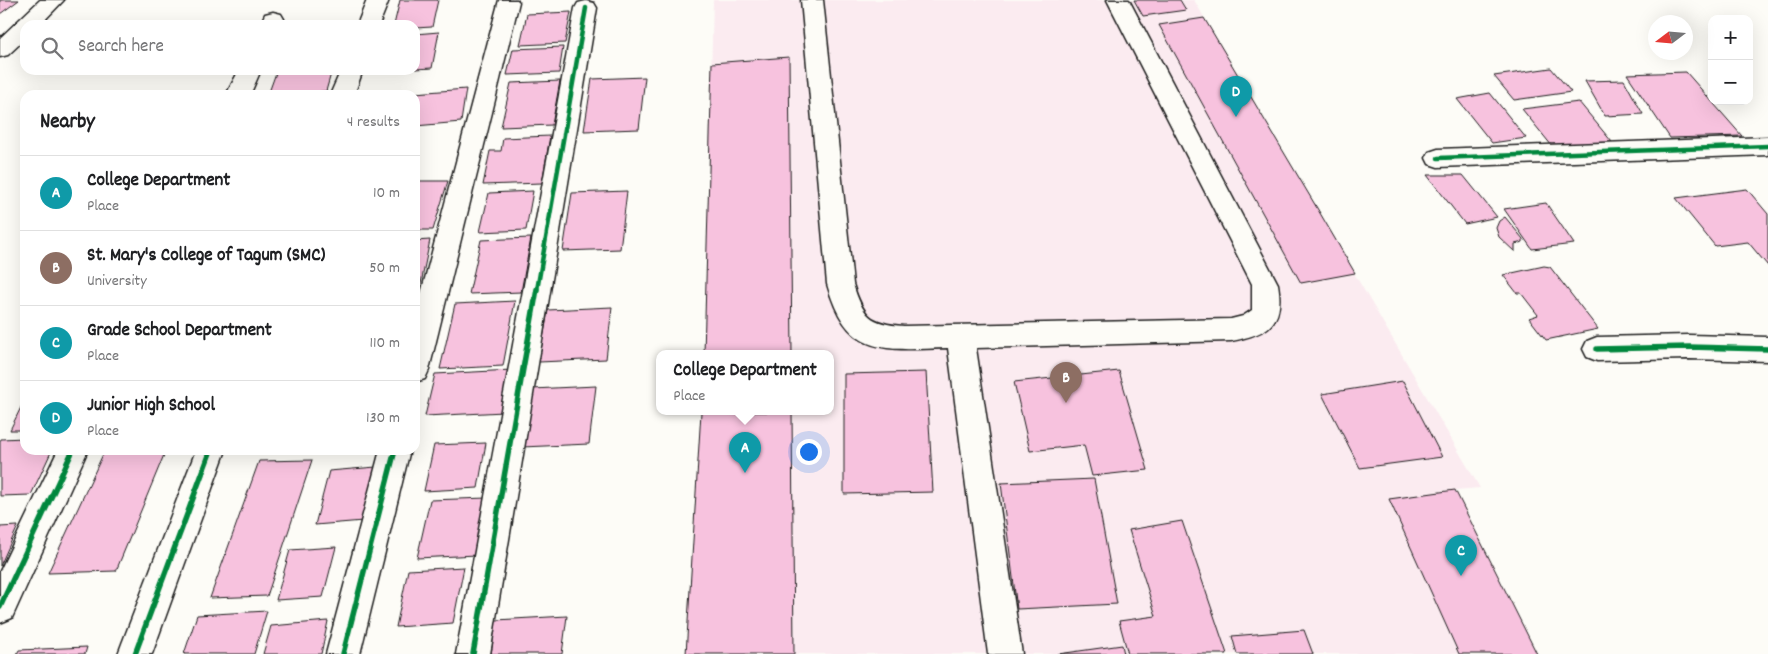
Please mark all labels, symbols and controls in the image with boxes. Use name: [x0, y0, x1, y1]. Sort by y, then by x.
north arrow: [1648, 15, 1693, 60]
map controls: [1708, 15, 1753, 105]
button: +: [1708, 15, 1753, 60]
search box: [20, 20, 420, 75]
icon: search: [38, 34, 66, 62]
text: Search here: [78, 34, 164, 61]
button: −: [1708, 60, 1753, 105]
pin: D: [1220, 76, 1252, 117]
text: Nearby: [40, 108, 95, 138]
text: 4 results: [347, 111, 400, 134]
text: College Department: [87, 168, 230, 195]
text: A: [52, 182, 60, 205]
text: 10 m: [373, 182, 400, 205]
text: Place: [87, 195, 119, 218]
text: St. Mary's College of Tagum (SMC): [87, 243, 325, 270]
text: B: [52, 257, 60, 280]
text: 50 m: [369, 257, 400, 280]
text: University: [87, 270, 147, 293]
text: Grade School Department: [87, 318, 272, 345]
text: C: [52, 332, 60, 355]
text: 110 m: [370, 332, 400, 355]
text: Place: [87, 345, 119, 368]
popup: [656, 350, 834, 415]
text: College Department: [673, 358, 817, 385]
pin: B: [1050, 362, 1082, 403]
text: Place: [673, 385, 705, 408]
text: Junior High School: [87, 393, 215, 420]
text: D: [52, 407, 60, 430]
text: 130 m: [366, 407, 400, 430]
text: Place: [87, 420, 119, 443]
pin: A: [729, 432, 761, 473]
your location: [796, 439, 822, 465]
pin: C: [1445, 535, 1477, 576]

